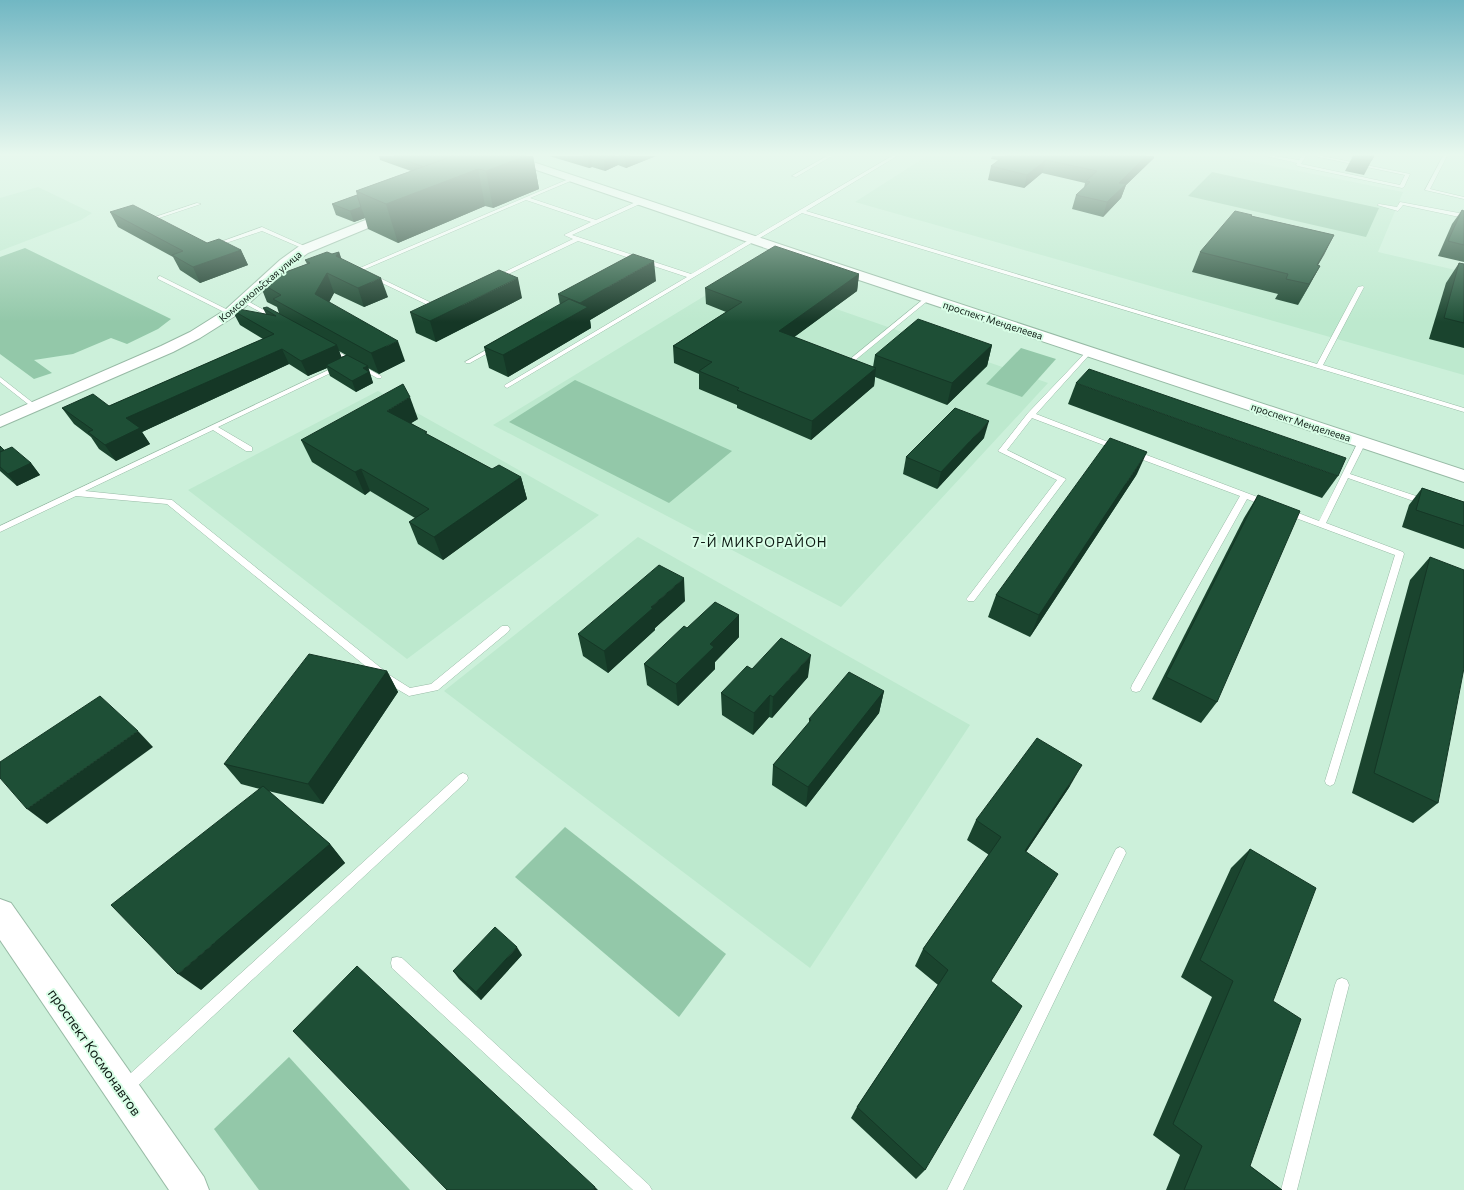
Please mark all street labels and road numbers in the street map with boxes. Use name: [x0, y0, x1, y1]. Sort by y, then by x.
street label: Комсомольская улица: [216, 248, 304, 324]
street label: проспект Менделеева: [942, 298, 1044, 342]
street label: проспект Менделеева: [1250, 400, 1352, 444]
street label: проспект Космонавтов: [45, 985, 145, 1119]

